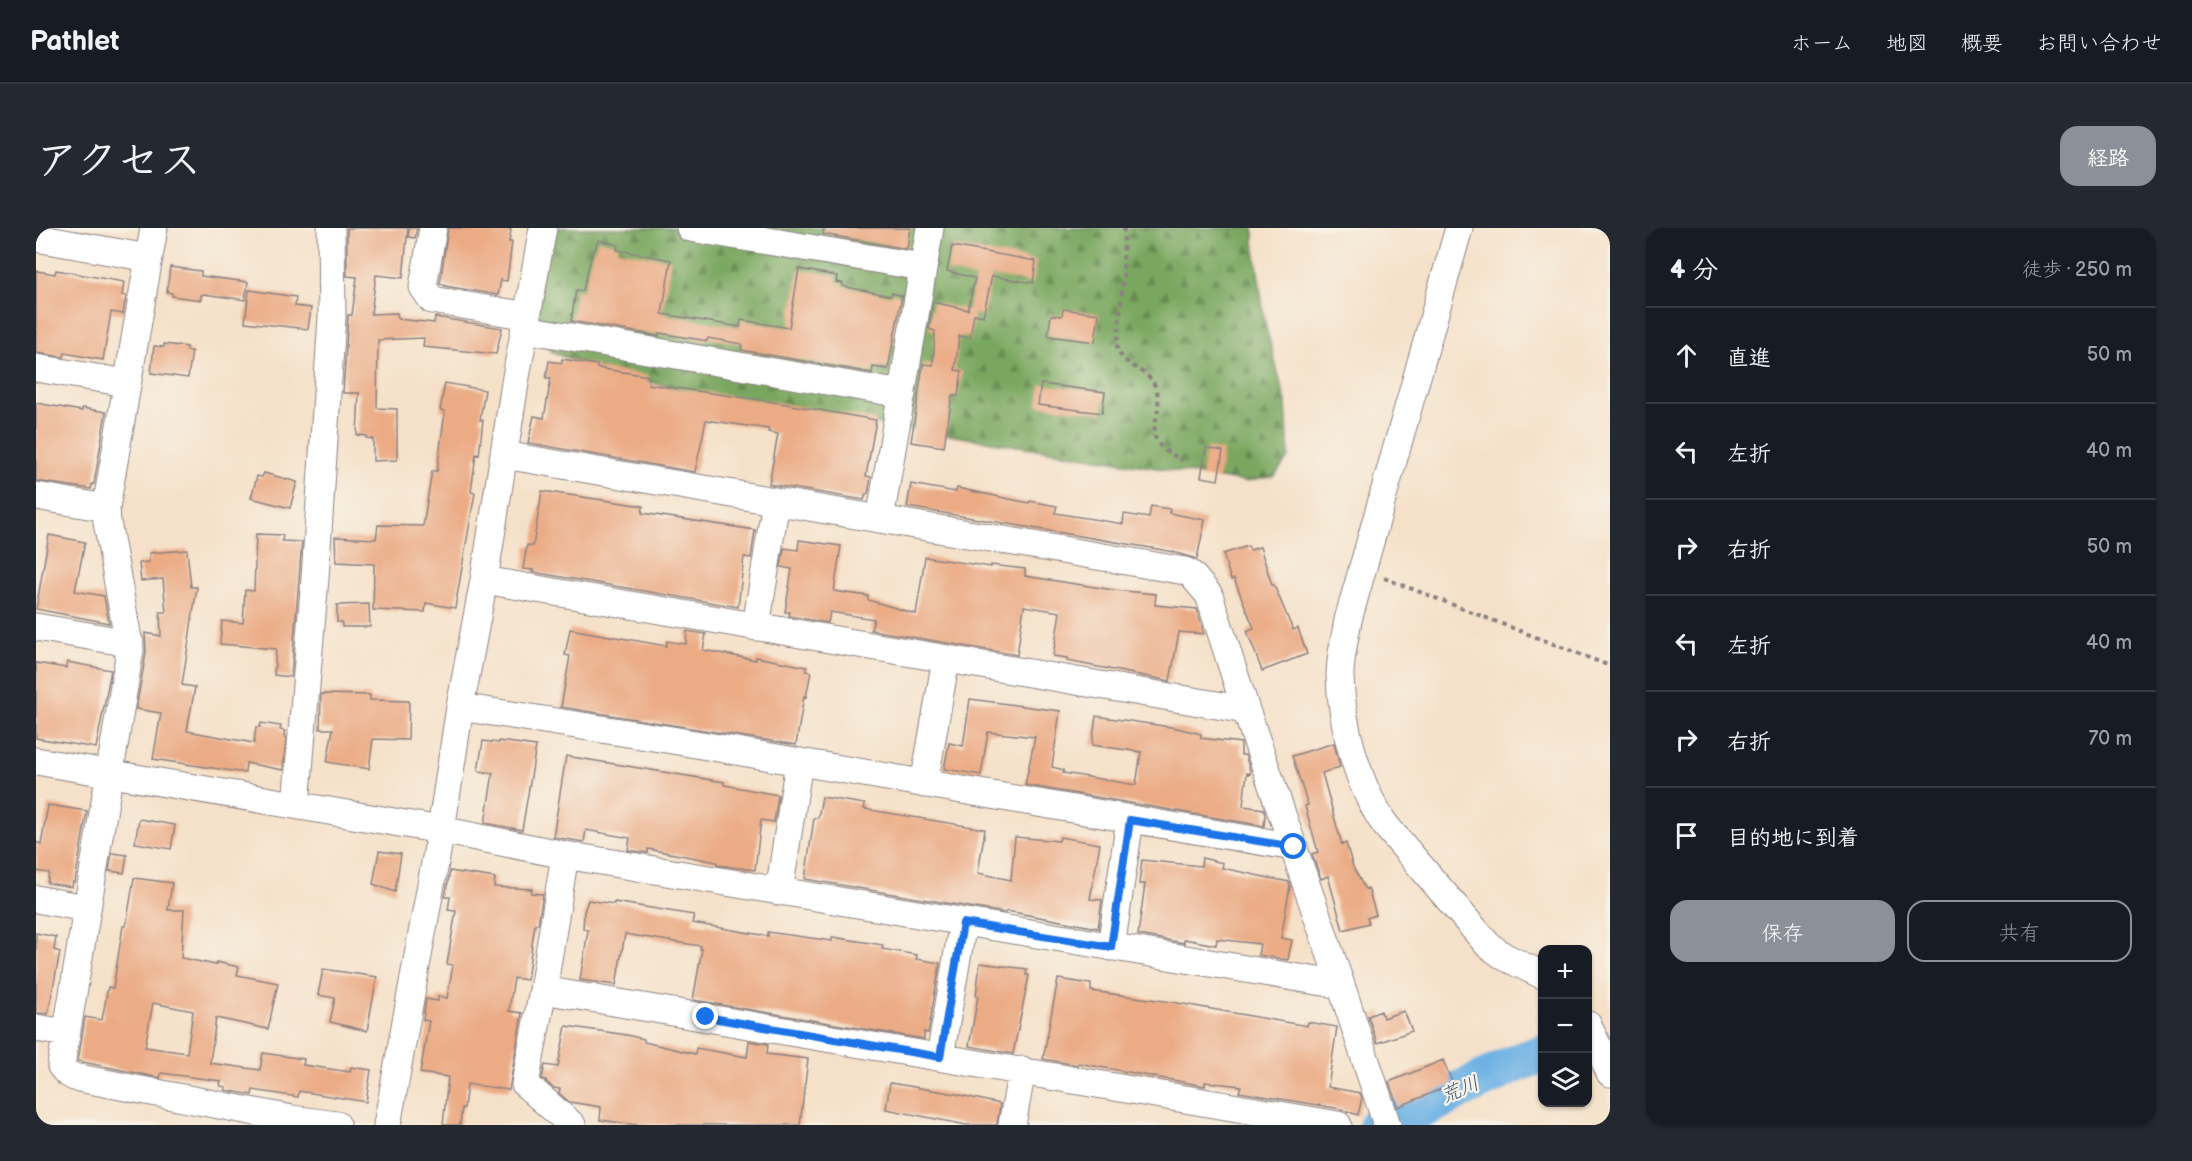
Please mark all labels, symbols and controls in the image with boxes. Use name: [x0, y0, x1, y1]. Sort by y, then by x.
text: Pathlet: [30, 25, 119, 58]
text: ホーム: [1791, 31, 1853, 56]
text: 地図: [1886, 31, 1928, 56]
text: 概要: [1961, 31, 2003, 56]
text: お問い合わせ: [2036, 31, 2162, 56]
button: 経路: [2060, 126, 2156, 186]
text: アクセス: [36, 136, 201, 187]
text: 4 分: [1670, 255, 1718, 286]
text: 徒歩 · 250 m: [2022, 258, 2132, 282]
icon: ahead: [1670, 339, 1703, 372]
text: 50 m: [2087, 343, 2132, 367]
text: 直進: [1727, 345, 1771, 372]
icon: left: [1670, 435, 1703, 468]
text: 40 m: [2086, 439, 2132, 463]
text: 左折: [1727, 441, 1771, 468]
icon: right: [1670, 531, 1703, 564]
text: 50 m: [2087, 535, 2132, 559]
text: 右折: [1727, 537, 1771, 564]
icon: left: [1670, 627, 1703, 660]
text: 40 m: [2086, 631, 2132, 655]
text: 左折: [1727, 633, 1771, 660]
icon: right: [1670, 723, 1703, 756]
text: 70 m: [2088, 727, 2132, 751]
text: 右折: [1727, 729, 1771, 756]
icon: arrive: [1670, 819, 1703, 852]
text: 目的地に到着: [1727, 825, 1859, 852]
route start: [1280, 833, 1306, 859]
button: 保存: [1670, 900, 1895, 962]
button: 共有: [1907, 900, 2132, 962]
map controls: [1538, 945, 1592, 1107]
button: +: [1538, 945, 1592, 999]
button: −: [1538, 999, 1592, 1053]
route end: [692, 1003, 718, 1029]
button: layers: [1538, 1053, 1592, 1107]
water label: 荒川: [1437, 1071, 1483, 1109]

